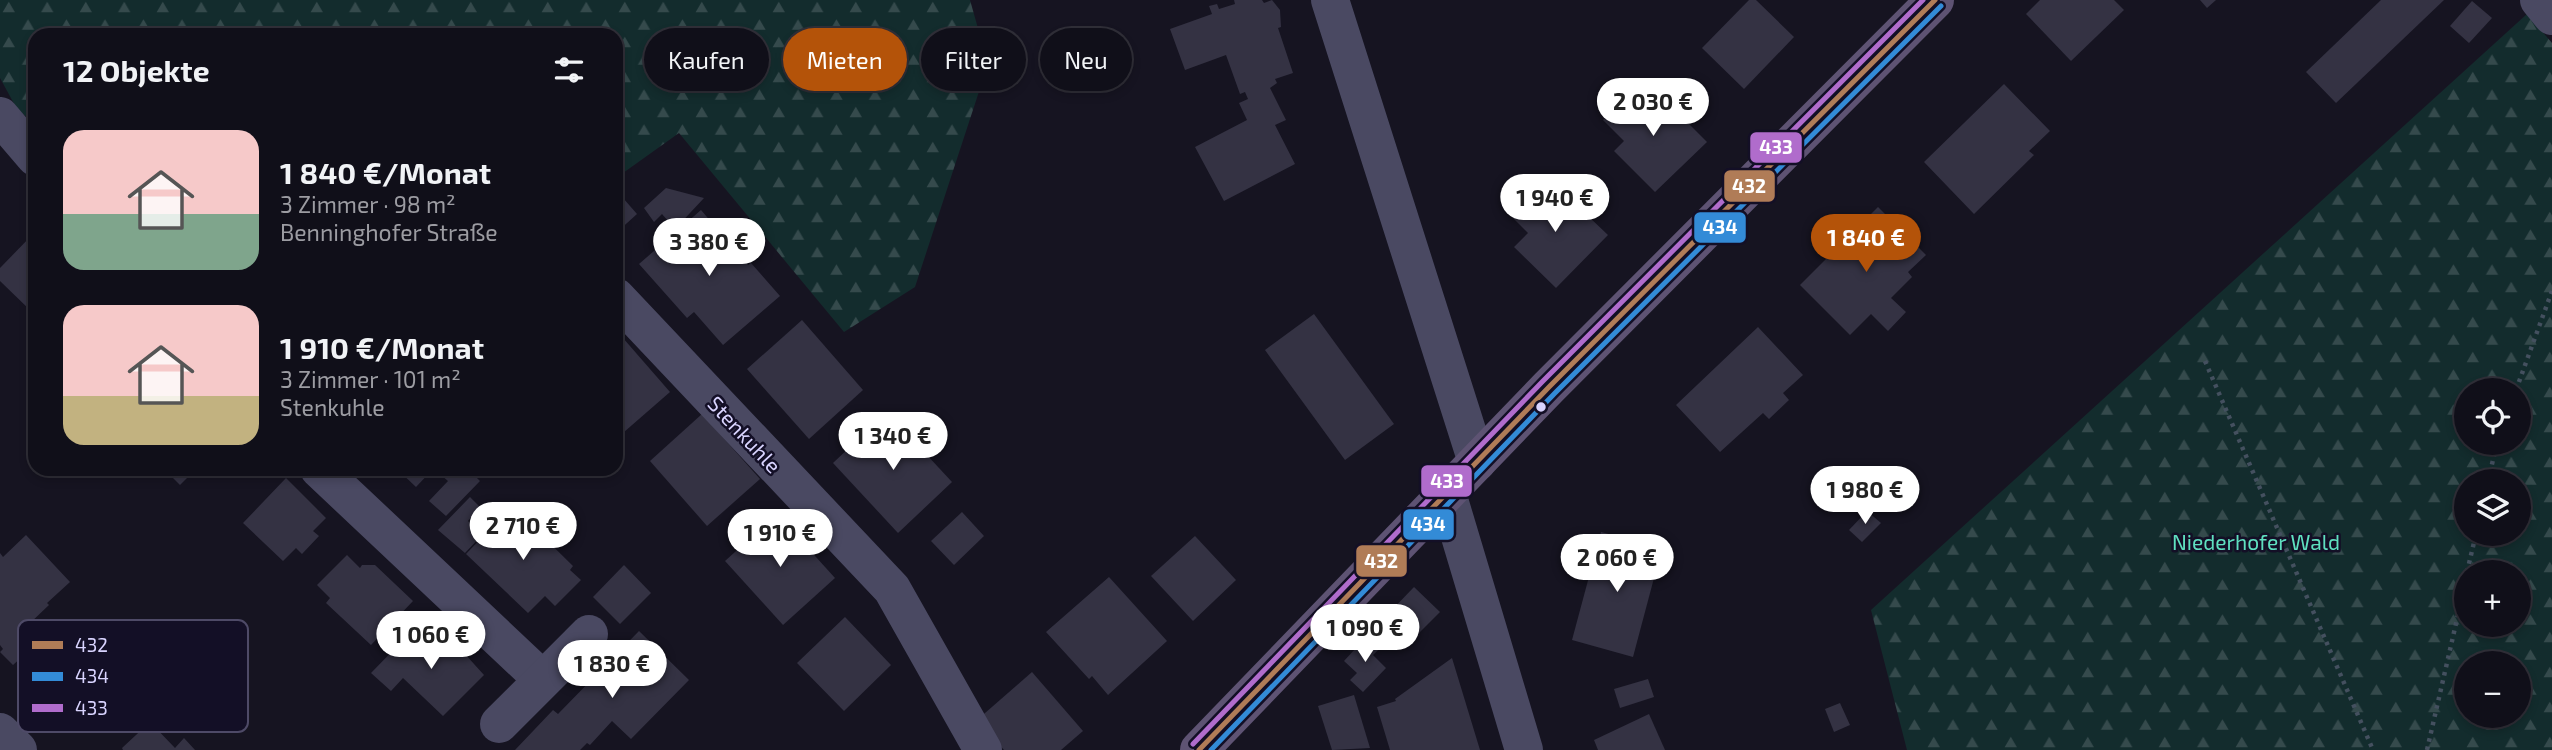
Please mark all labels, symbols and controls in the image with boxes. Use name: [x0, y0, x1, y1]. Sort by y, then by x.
chip: Kaufen: [644, 28, 769, 91]
chip: Mieten: [783, 28, 907, 91]
chip: Filter: [921, 28, 1026, 91]
chip: Neu: [1040, 28, 1132, 91]
icon: filters: [550, 51, 588, 89]
text: 12 Objekte: [63, 52, 210, 88]
pin: 2 030 €: [1588, 78, 1718, 138]
text: 2 030 €: [1613, 87, 1693, 115]
line badge: 433: [1749, 131, 1803, 164]
text: 433: [1759, 135, 1793, 158]
text: 1 840 €/Monat: [280, 154, 491, 190]
icon: home: [119, 158, 203, 242]
line badge: 432: [1723, 169, 1776, 203]
pin: 1 940 €: [1490, 174, 1620, 234]
text: 432: [1732, 174, 1766, 197]
text: 1 940 €: [1516, 183, 1594, 211]
text: 3 Zimmer · 98 m²: [280, 190, 456, 218]
line badge: 434: [1693, 211, 1747, 244]
text: 434: [1703, 215, 1737, 238]
pin: 1 840 €: [1801, 215, 1931, 274]
text: Benninghofer Straße: [280, 218, 498, 246]
pin: 3 380 €: [644, 218, 774, 278]
text: 1 840 €: [1827, 223, 1905, 251]
text: 3 380 €: [669, 227, 749, 255]
text: 1 910 €/Monat: [280, 329, 484, 365]
icon: home: [119, 333, 203, 417]
text: 3 Zimmer · 101 m²: [280, 365, 461, 393]
map controls: [2454, 378, 2531, 728]
button: locate: [2454, 378, 2531, 455]
street label: Stenkuhle: [703, 391, 787, 477]
text: Stenkuhle: [280, 393, 385, 421]
unlabelled marker: [1534, 400, 1548, 414]
pin: 1 340 €: [828, 412, 958, 472]
text: 1 340 €: [855, 421, 931, 449]
line badge: 433: [1420, 464, 1473, 498]
pin: 1 980 €: [1800, 466, 1930, 526]
text: 433: [1430, 469, 1464, 492]
button: layers: [2454, 469, 2531, 546]
text: 1 980 €: [1826, 475, 1904, 503]
pin: 2 710 €: [458, 503, 588, 562]
line badge: 434: [1402, 508, 1455, 541]
pin: 1 910 €: [715, 510, 845, 569]
text: 2 710 €: [486, 511, 560, 539]
text: 434: [1411, 512, 1445, 535]
text: 1 910 €: [744, 518, 816, 546]
park label: Niederhofer Wald: [2172, 529, 2340, 554]
pin: 2 060 €: [1552, 534, 1682, 594]
text: 2 060 €: [1577, 543, 1657, 571]
line badge: 432: [1355, 544, 1408, 578]
text: 432: [1364, 549, 1398, 572]
button: +: [2454, 560, 2531, 637]
pin: 1 090 €: [1300, 604, 1430, 664]
pin: 1 060 €: [366, 612, 496, 671]
text: 1 090 €: [1326, 613, 1404, 641]
legend: [18, 620, 248, 732]
text: 1 060 €: [392, 620, 470, 648]
text: 432: [75, 633, 108, 656]
pin: 1 830 €: [547, 640, 677, 700]
text: 1 830 €: [574, 649, 650, 677]
button: −: [2454, 651, 2531, 728]
text: 434: [75, 664, 109, 687]
text: 433: [75, 696, 108, 719]

